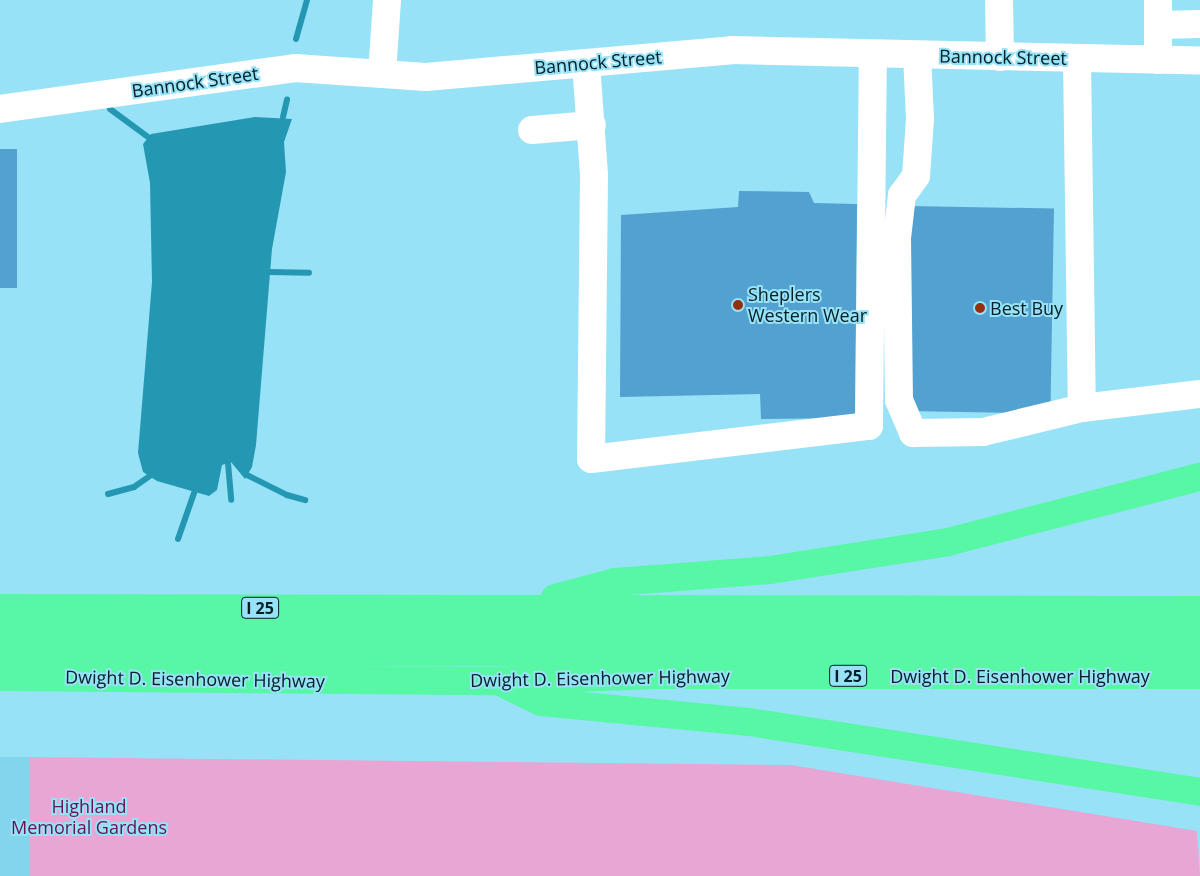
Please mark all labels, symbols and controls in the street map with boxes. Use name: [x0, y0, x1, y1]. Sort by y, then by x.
street label: Bannock Street: [939, 45, 1067, 69]
street label: Bannock Street: [534, 46, 662, 78]
street label: Bannock Street: [130, 62, 260, 102]
place label: Sheplers Western Wear: [748, 284, 867, 326]
place label: Best Buy: [990, 297, 1063, 319]
marker: Sheplers Western Wear: [732, 299, 744, 311]
marker: Best Buy: [974, 302, 986, 314]
road number: I 25: [240, 594, 280, 622]
road number: I 25: [828, 662, 868, 689]
street label: Dwight D. Eisenhower Highway: [470, 665, 730, 691]
street label: Dwight D. Eisenhower Highway: [890, 665, 1150, 687]
street label: Dwight D. Eisenhower Highway: [65, 666, 325, 692]
park label: Highland Memorial Gardens: [11, 796, 167, 839]

